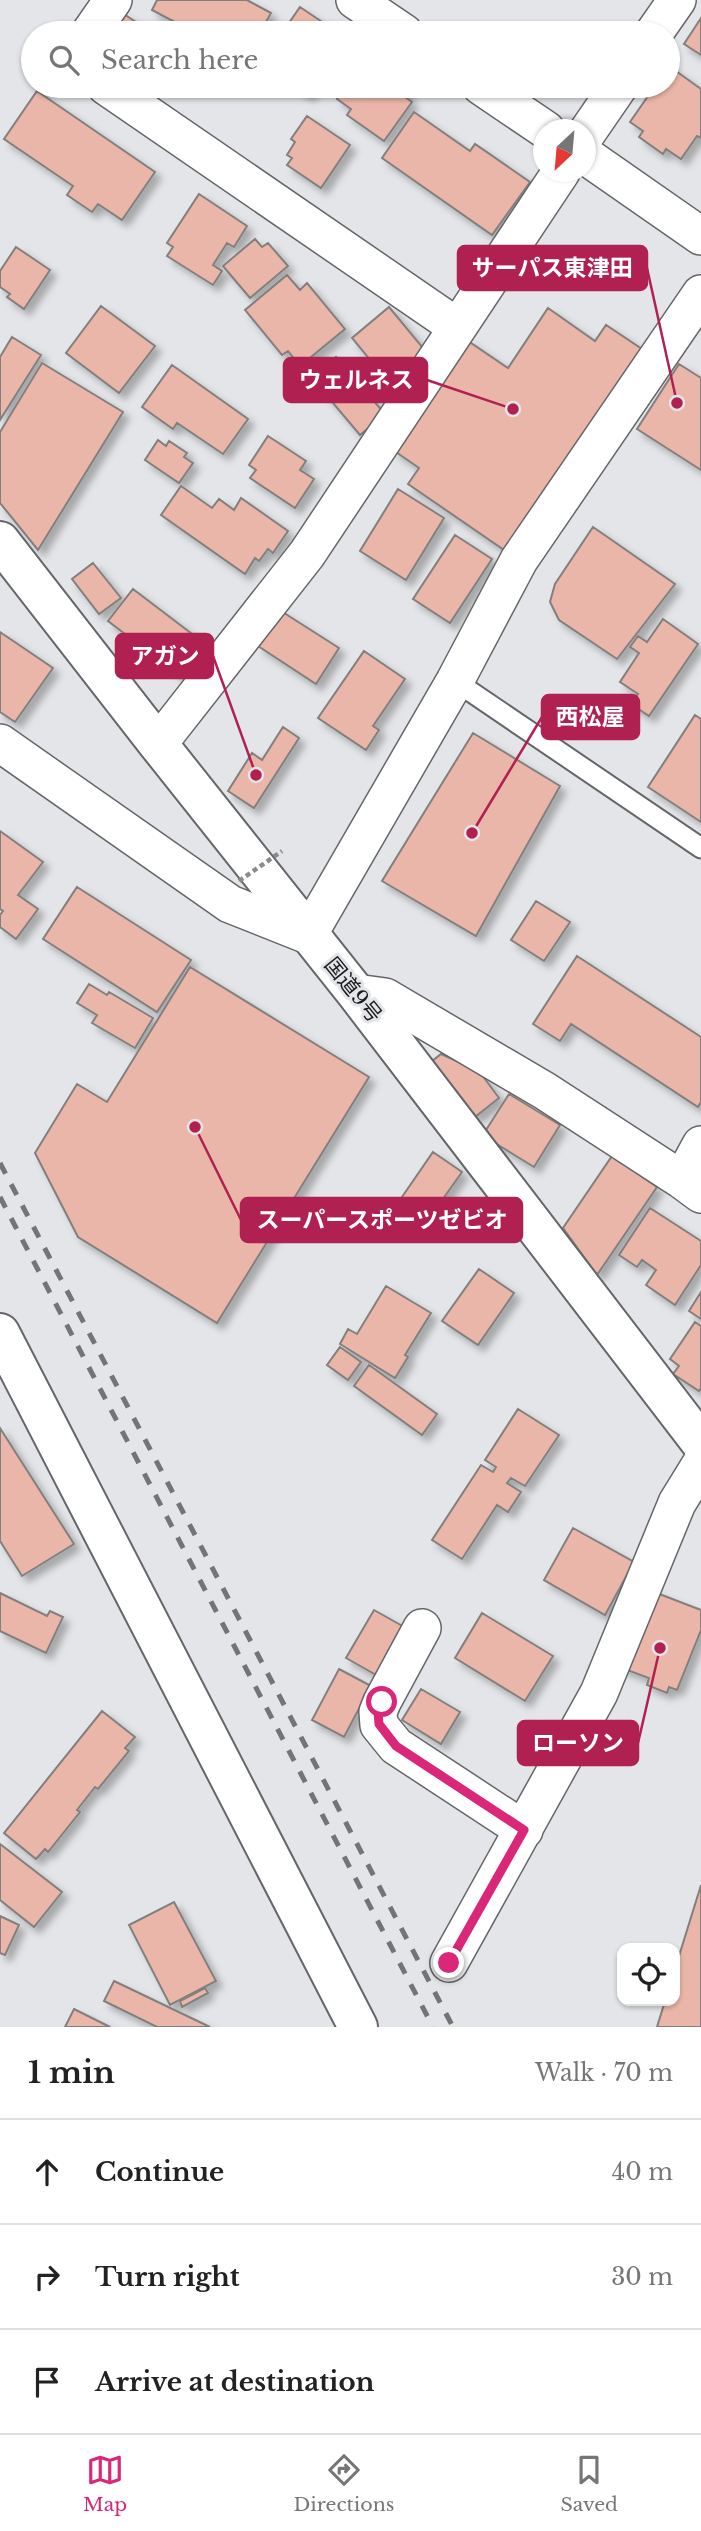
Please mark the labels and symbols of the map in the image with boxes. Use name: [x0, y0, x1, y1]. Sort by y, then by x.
north arrow: [533, 119, 596, 182]
callout: サーパス東津田: [458, 246, 647, 290]
text: サーパス東津田: [472, 254, 632, 282]
callout: ウェルネス: [284, 358, 427, 402]
text: ウェルネス: [299, 366, 414, 394]
callout: アガン: [116, 634, 213, 678]
text: アガン: [131, 642, 200, 670]
callout: 西松屋: [542, 695, 639, 739]
text: 西松屋: [556, 703, 625, 731]
street label: 国道9号: [319, 952, 387, 1028]
callout: スーパースポーツゼビオ: [241, 1198, 522, 1242]
text: スーパースポーツゼビオ: [256, 1206, 508, 1234]
route start: [366, 1686, 397, 1717]
callout: ローソン: [518, 1721, 638, 1765]
text: ローソン: [532, 1729, 624, 1757]
route end: [433, 1947, 464, 1978]

